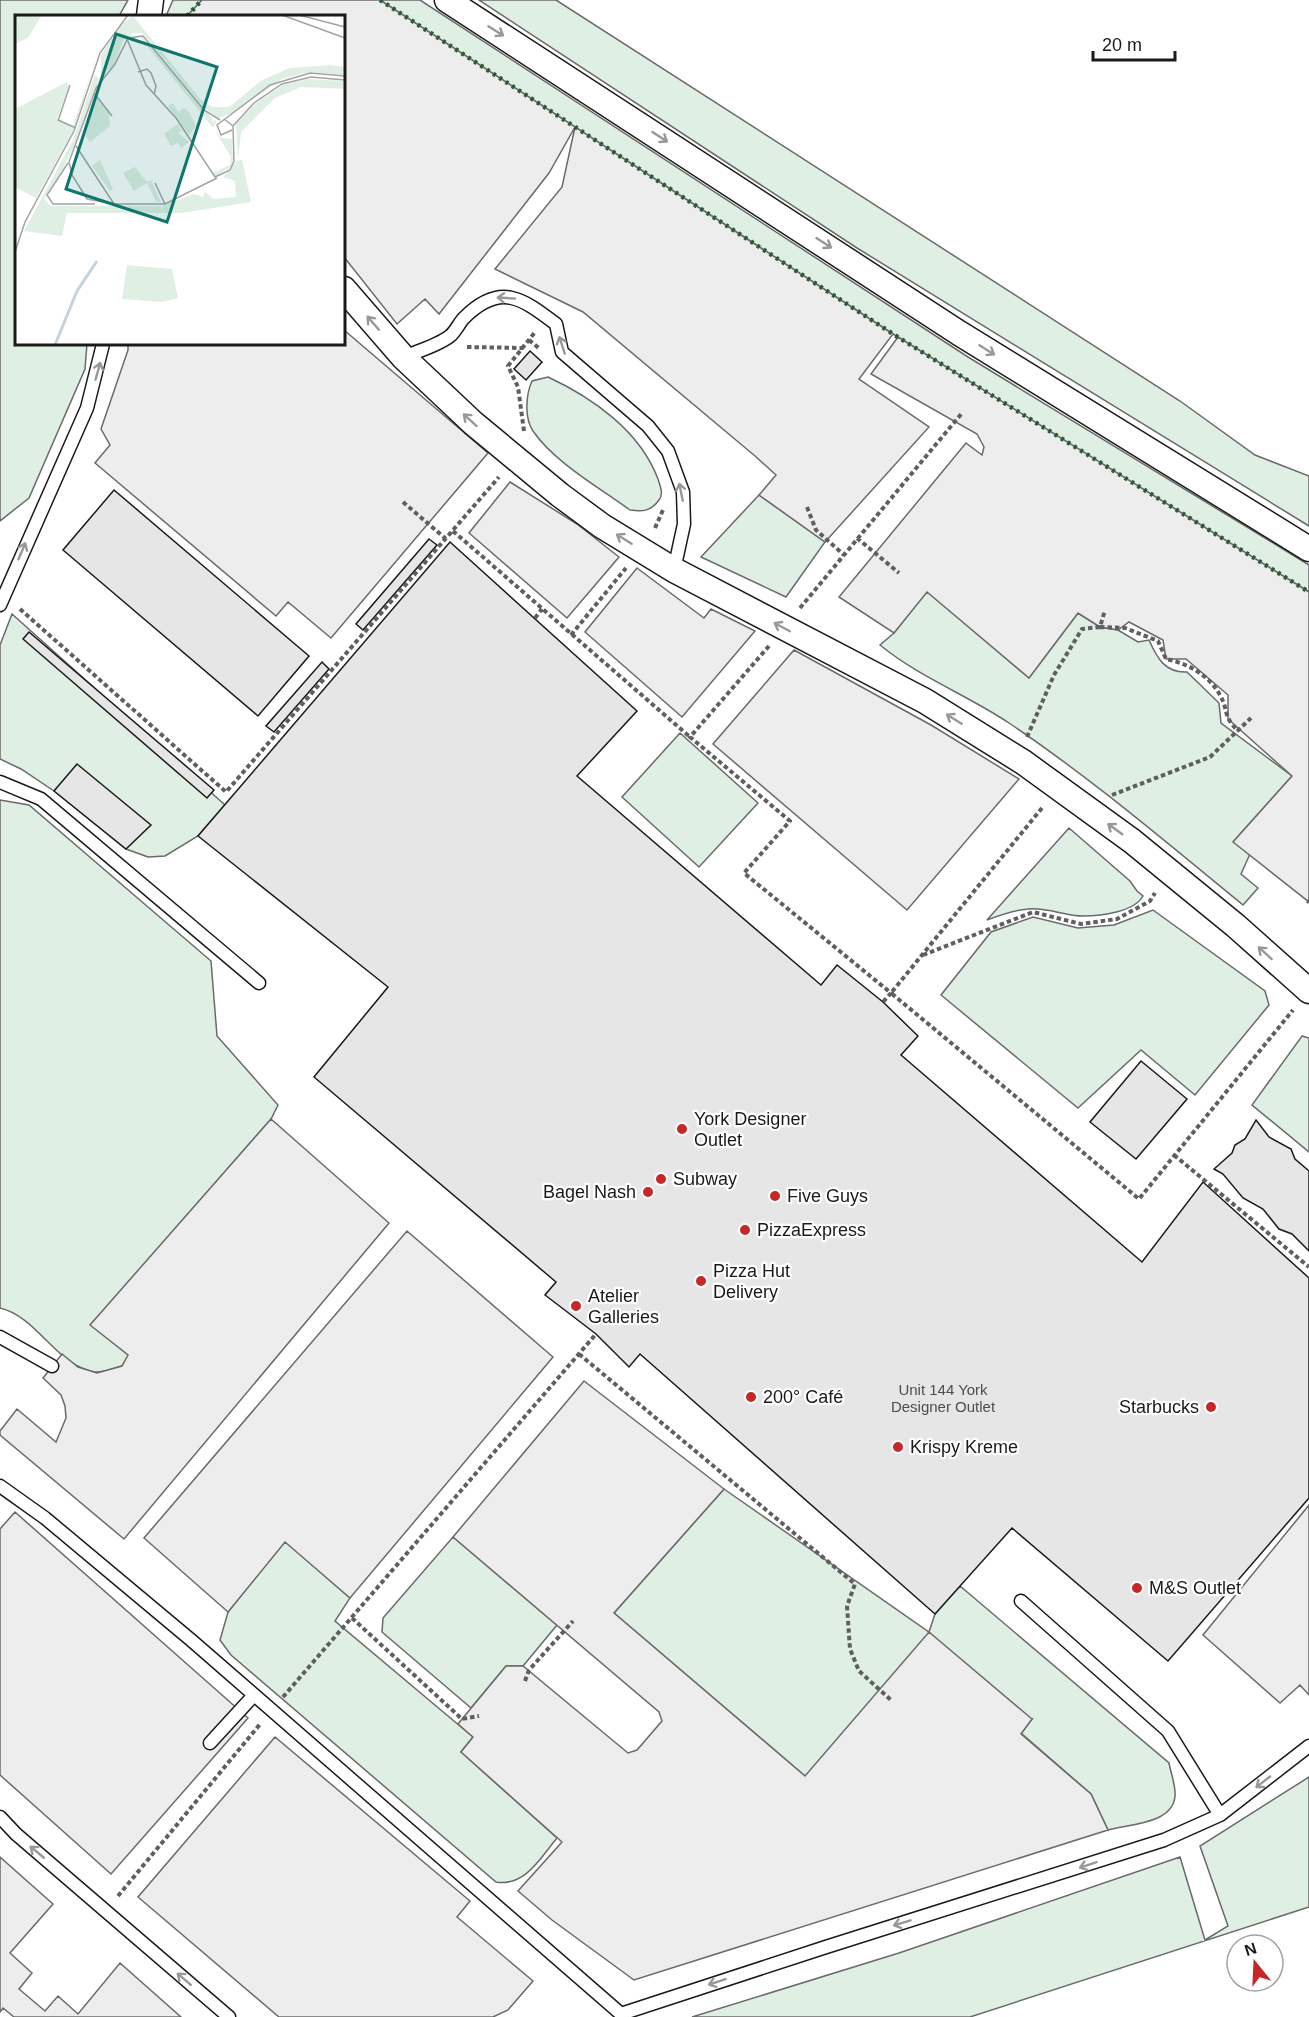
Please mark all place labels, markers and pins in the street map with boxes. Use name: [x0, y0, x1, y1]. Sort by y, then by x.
place label: York Designer Outlet: [694, 1109, 806, 1150]
marker: York Designer Outlet: [675, 1122, 689, 1136]
place label: Subway: [673, 1169, 737, 1189]
marker: Subway: [654, 1172, 668, 1186]
place label: Bagel Nash: [543, 1182, 636, 1202]
marker: Bagel Nash: [641, 1185, 655, 1199]
place label: Five Guys: [787, 1186, 868, 1206]
marker: Five Guys: [768, 1189, 782, 1203]
place label: PizzaExpress: [757, 1220, 866, 1240]
marker: PizzaExpress: [738, 1223, 752, 1237]
place label: Pizza Hut Delivery: [713, 1261, 790, 1302]
marker: Pizza Hut Delivery: [694, 1274, 708, 1288]
place label: Atelier Galleries: [588, 1286, 659, 1327]
marker: Atelier Galleries: [569, 1299, 583, 1313]
place label: 200° Café: [763, 1387, 843, 1407]
marker: 200° Café: [744, 1390, 758, 1404]
place label: Starbucks: [1119, 1397, 1199, 1417]
marker: Starbucks: [1204, 1400, 1218, 1414]
place label: Krispy Kreme: [910, 1437, 1018, 1457]
marker: Krispy Kreme: [891, 1440, 905, 1454]
place label: M&S Outlet: [1149, 1578, 1241, 1598]
marker: M&S Outlet: [1130, 1581, 1144, 1595]

